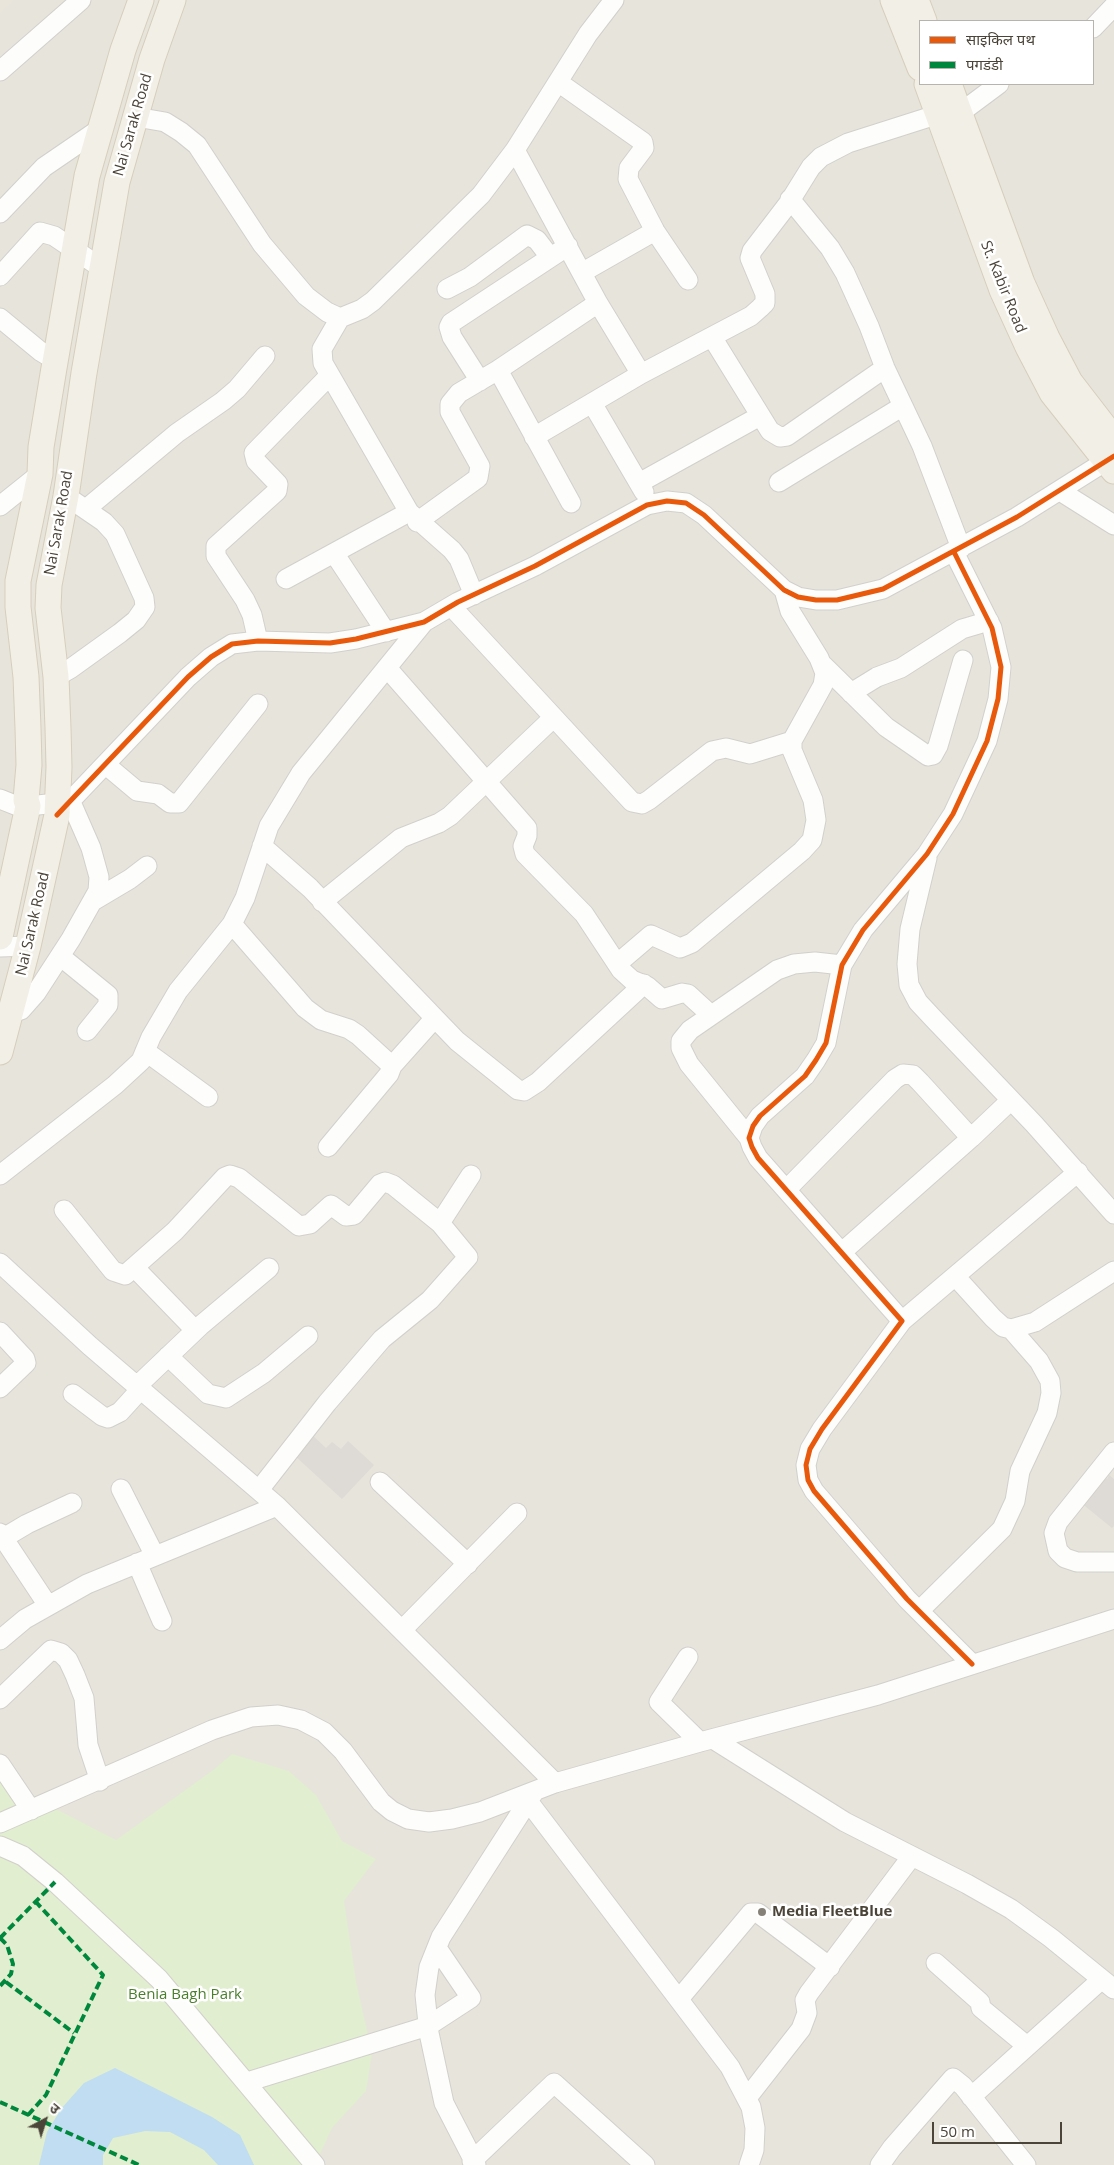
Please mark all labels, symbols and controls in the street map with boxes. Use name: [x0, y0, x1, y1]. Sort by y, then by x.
legend: [919, 20, 1094, 85]
text: साइकिल पथ: [966, 29, 1035, 49]
text: पगडंडी: [966, 54, 1003, 74]
street label: Nai Sarak Road: [110, 72, 156, 178]
street label: St. Kabir Road: [976, 238, 1030, 336]
street label: Nai Sarak Road: [41, 469, 77, 577]
street label: Nai Sarak Road: [12, 870, 54, 978]
place label: Media FleetBlue: [772, 1903, 892, 1921]
marker: Media FleetBlue: [756, 1906, 768, 1918]
park label: Benia Bagh Park: [128, 1986, 242, 2004]
north arrow: [20, 2095, 70, 2145]
text: उ: [46, 2098, 64, 2118]
scale bar: [934, 2112, 1064, 2144]
text: 50 m: [940, 2121, 975, 2141]

